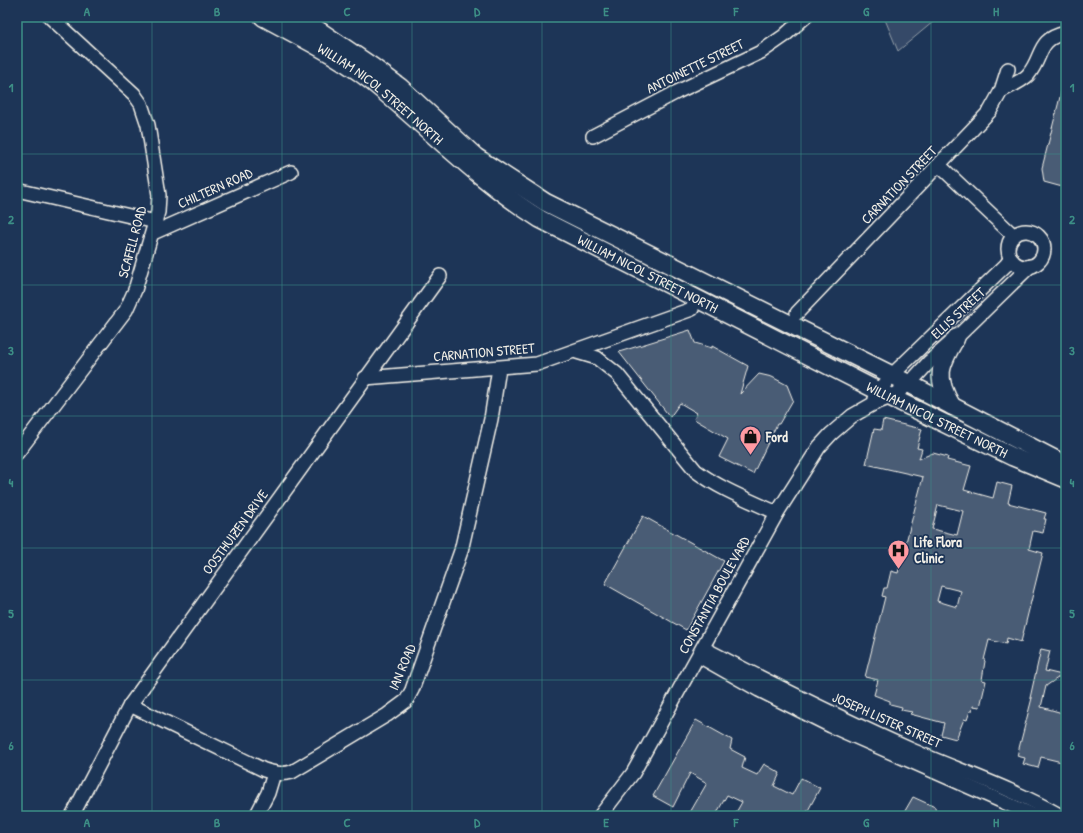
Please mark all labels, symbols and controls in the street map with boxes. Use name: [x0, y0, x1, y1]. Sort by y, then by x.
text: A: [84, 2, 91, 20]
text: B: [214, 2, 221, 20]
text: C: [343, 2, 351, 20]
text: D: [474, 2, 481, 20]
text: E: [603, 2, 609, 20]
text: F: [733, 2, 740, 20]
text: G: [863, 2, 870, 20]
text: H: [993, 2, 999, 20]
street label: ANTOINETTE STREET: [643, 34, 747, 97]
street label: WILLIAM NICOL STREET NORTH: [314, 38, 448, 149]
text: 1: [9, 78, 14, 96]
text: 1: [1070, 78, 1075, 96]
street label: CARNATION STREET: [856, 141, 941, 228]
street label: CHILTERN ROAD: [174, 162, 256, 213]
street label: SCAFELL ROAD: [113, 204, 150, 280]
text: 2: [8, 210, 15, 228]
text: 2: [1069, 210, 1076, 228]
street label: WILLIAM NICOL STREET NORTH: [575, 230, 722, 317]
street label: ELLIS STREET: [926, 282, 989, 343]
street label: CARNATION STREET: [432, 338, 536, 365]
text: 3: [8, 341, 14, 359]
text: 3: [1069, 341, 1075, 359]
street label: WILLIAM NICOL STREET NORTH: [863, 377, 1011, 462]
shop icon: Ford: [738, 424, 764, 457]
place label: Ford: [765, 427, 788, 446]
text: 4: [9, 473, 14, 491]
text: 4: [1070, 473, 1075, 491]
street label: OOSTHUIZEN DRIVE: [197, 486, 272, 578]
street label: CONSTANTIA BOULEVARD: [673, 532, 754, 657]
place label: Life Flora Clinic: [914, 532, 962, 567]
hospital icon: Life Flora Clinic: [885, 537, 911, 570]
text: 5: [8, 604, 14, 622]
text: 5: [1069, 604, 1075, 622]
street label: IAN ROAD: [383, 640, 420, 693]
street label: JOSEPH LISTER STREET: [830, 687, 945, 752]
text: 6: [8, 736, 14, 754]
text: 6: [1069, 736, 1075, 754]
text: A: [84, 813, 91, 831]
text: B: [214, 813, 221, 831]
text: C: [343, 813, 351, 831]
text: D: [474, 813, 481, 831]
text: E: [603, 813, 609, 831]
text: F: [733, 813, 740, 831]
text: G: [863, 813, 870, 831]
text: H: [993, 813, 999, 831]

